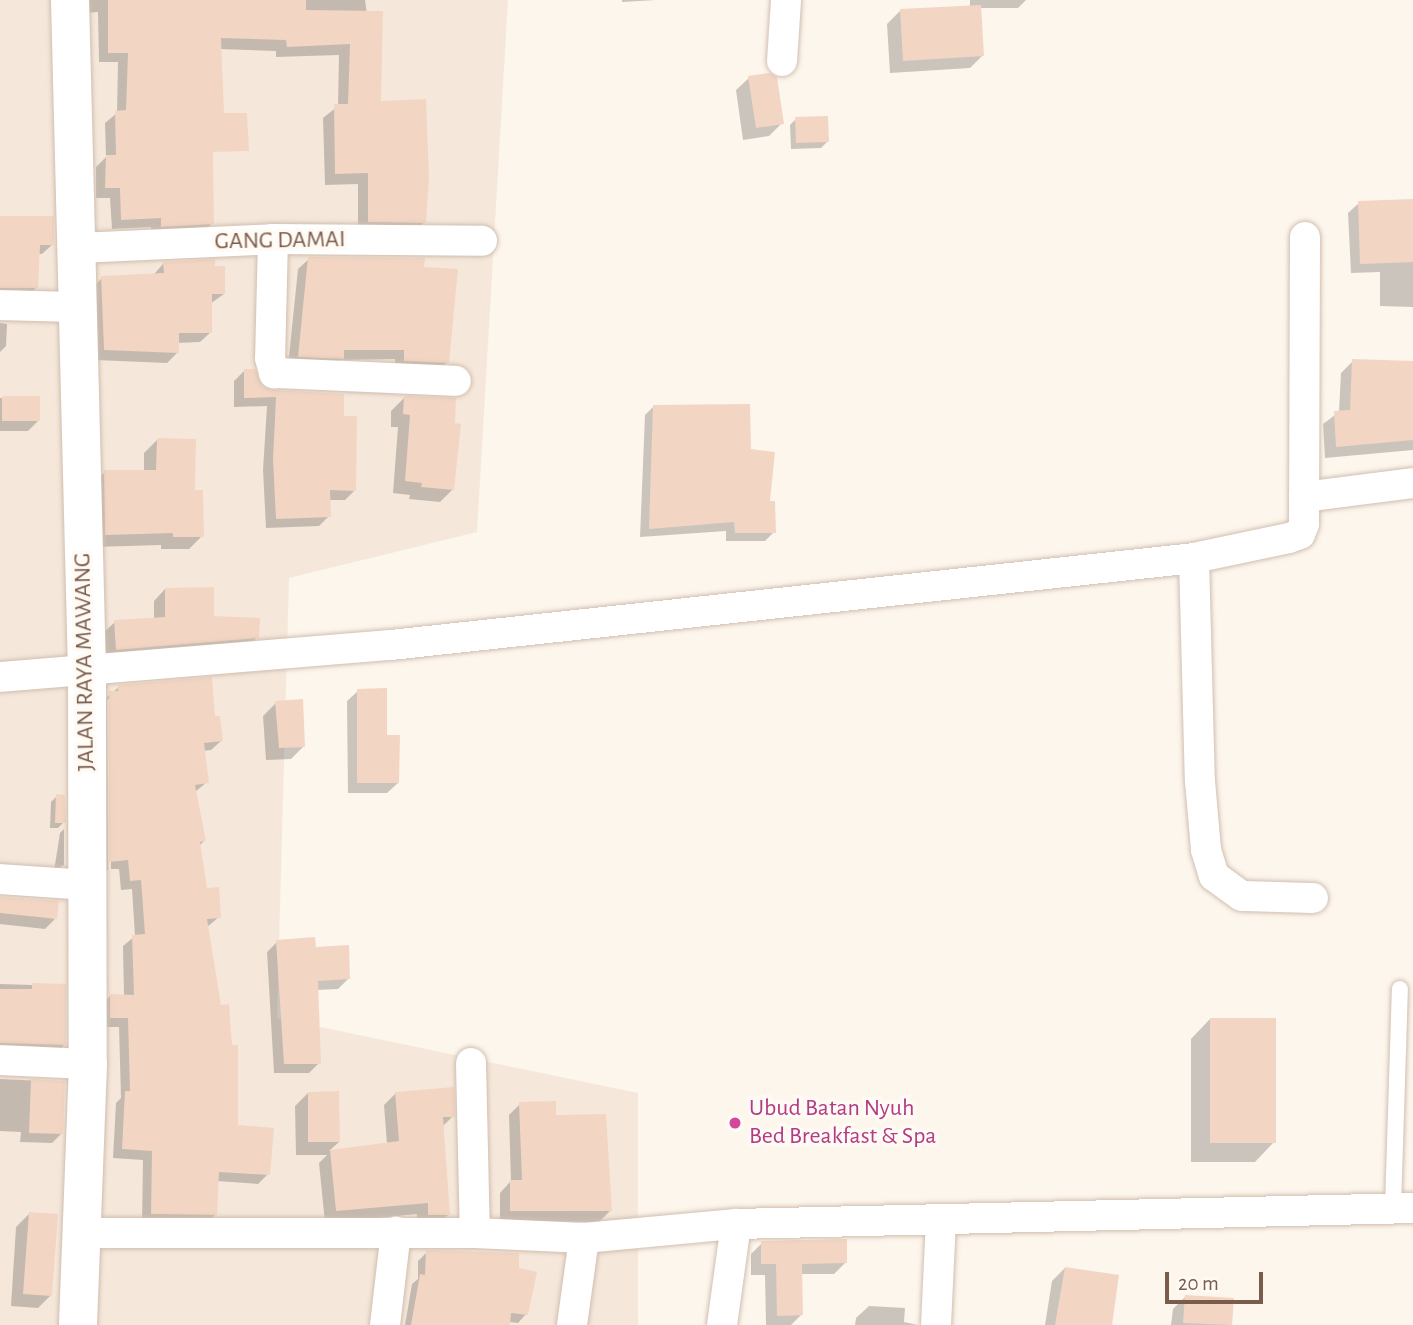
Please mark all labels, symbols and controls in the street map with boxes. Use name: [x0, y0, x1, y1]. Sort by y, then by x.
street label: GANG DAMAI: [214, 225, 346, 257]
street label: JALAN RAYA MAWANG: [69, 553, 101, 771]
place label: Ubud Batan Nyuh Bed Breakfast & Spa: [749, 1095, 936, 1151]
marker: Ubud Batan Nyuh Bed Breakfast & Spa: [727, 1115, 743, 1131]
scale bar: [1168, 1258, 1266, 1302]
text: 20 m: [1178, 1273, 1219, 1294]

